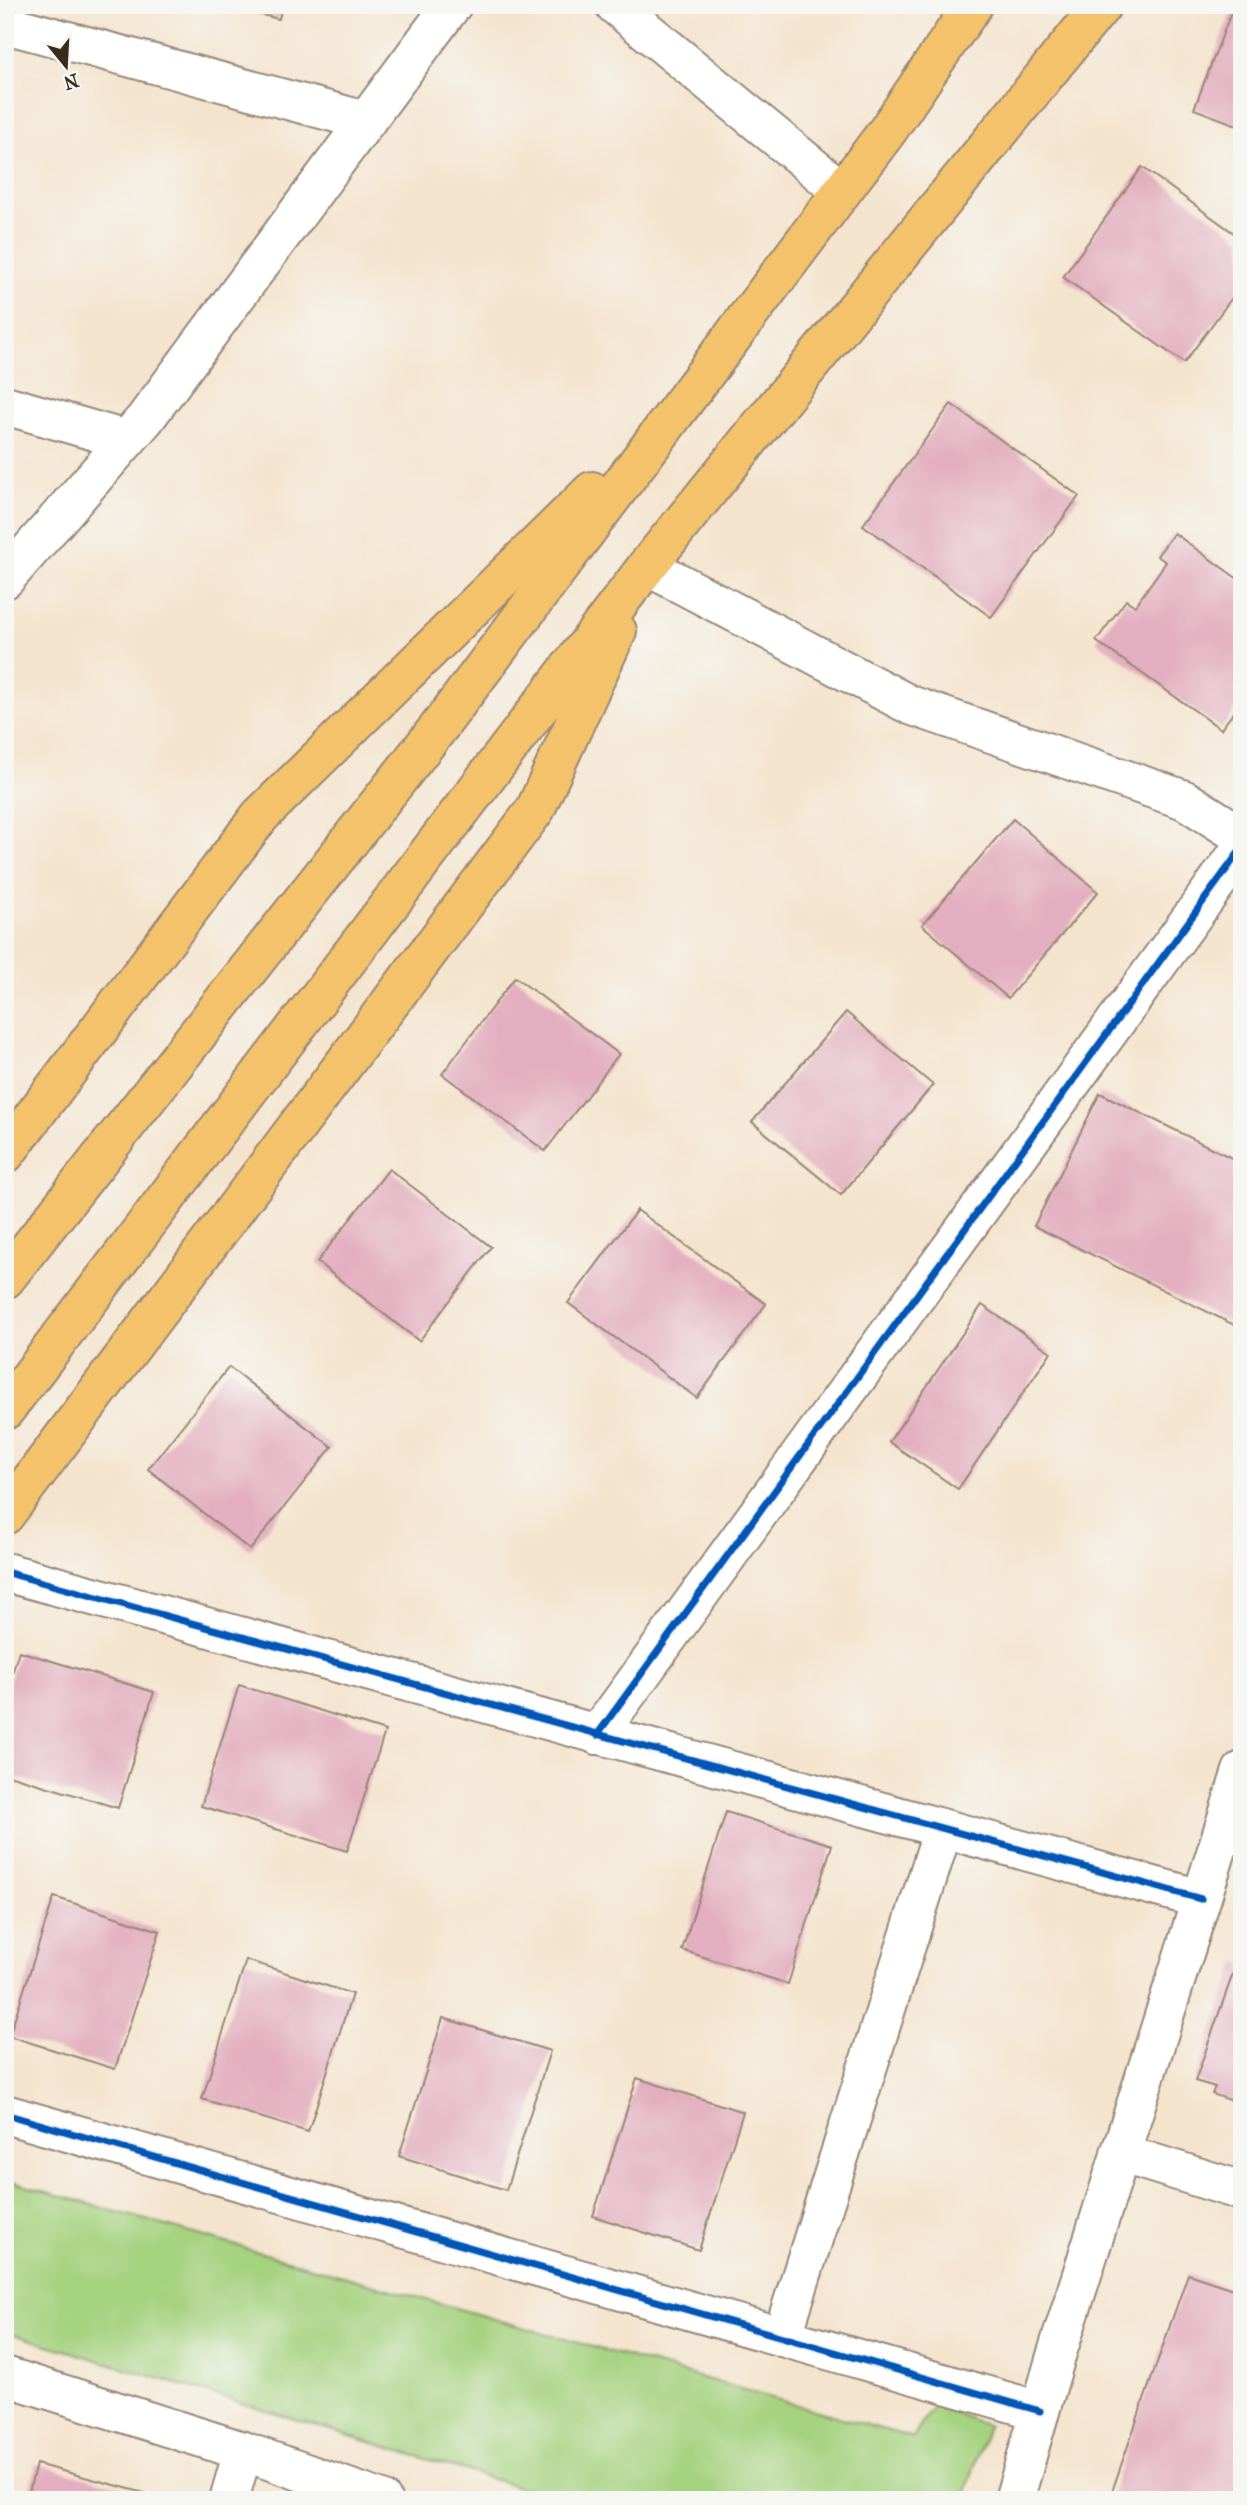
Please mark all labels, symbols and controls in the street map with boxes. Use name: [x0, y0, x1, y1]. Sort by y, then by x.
north arrow: [32, 32, 102, 102]
text: N: [60, 69, 81, 94]

